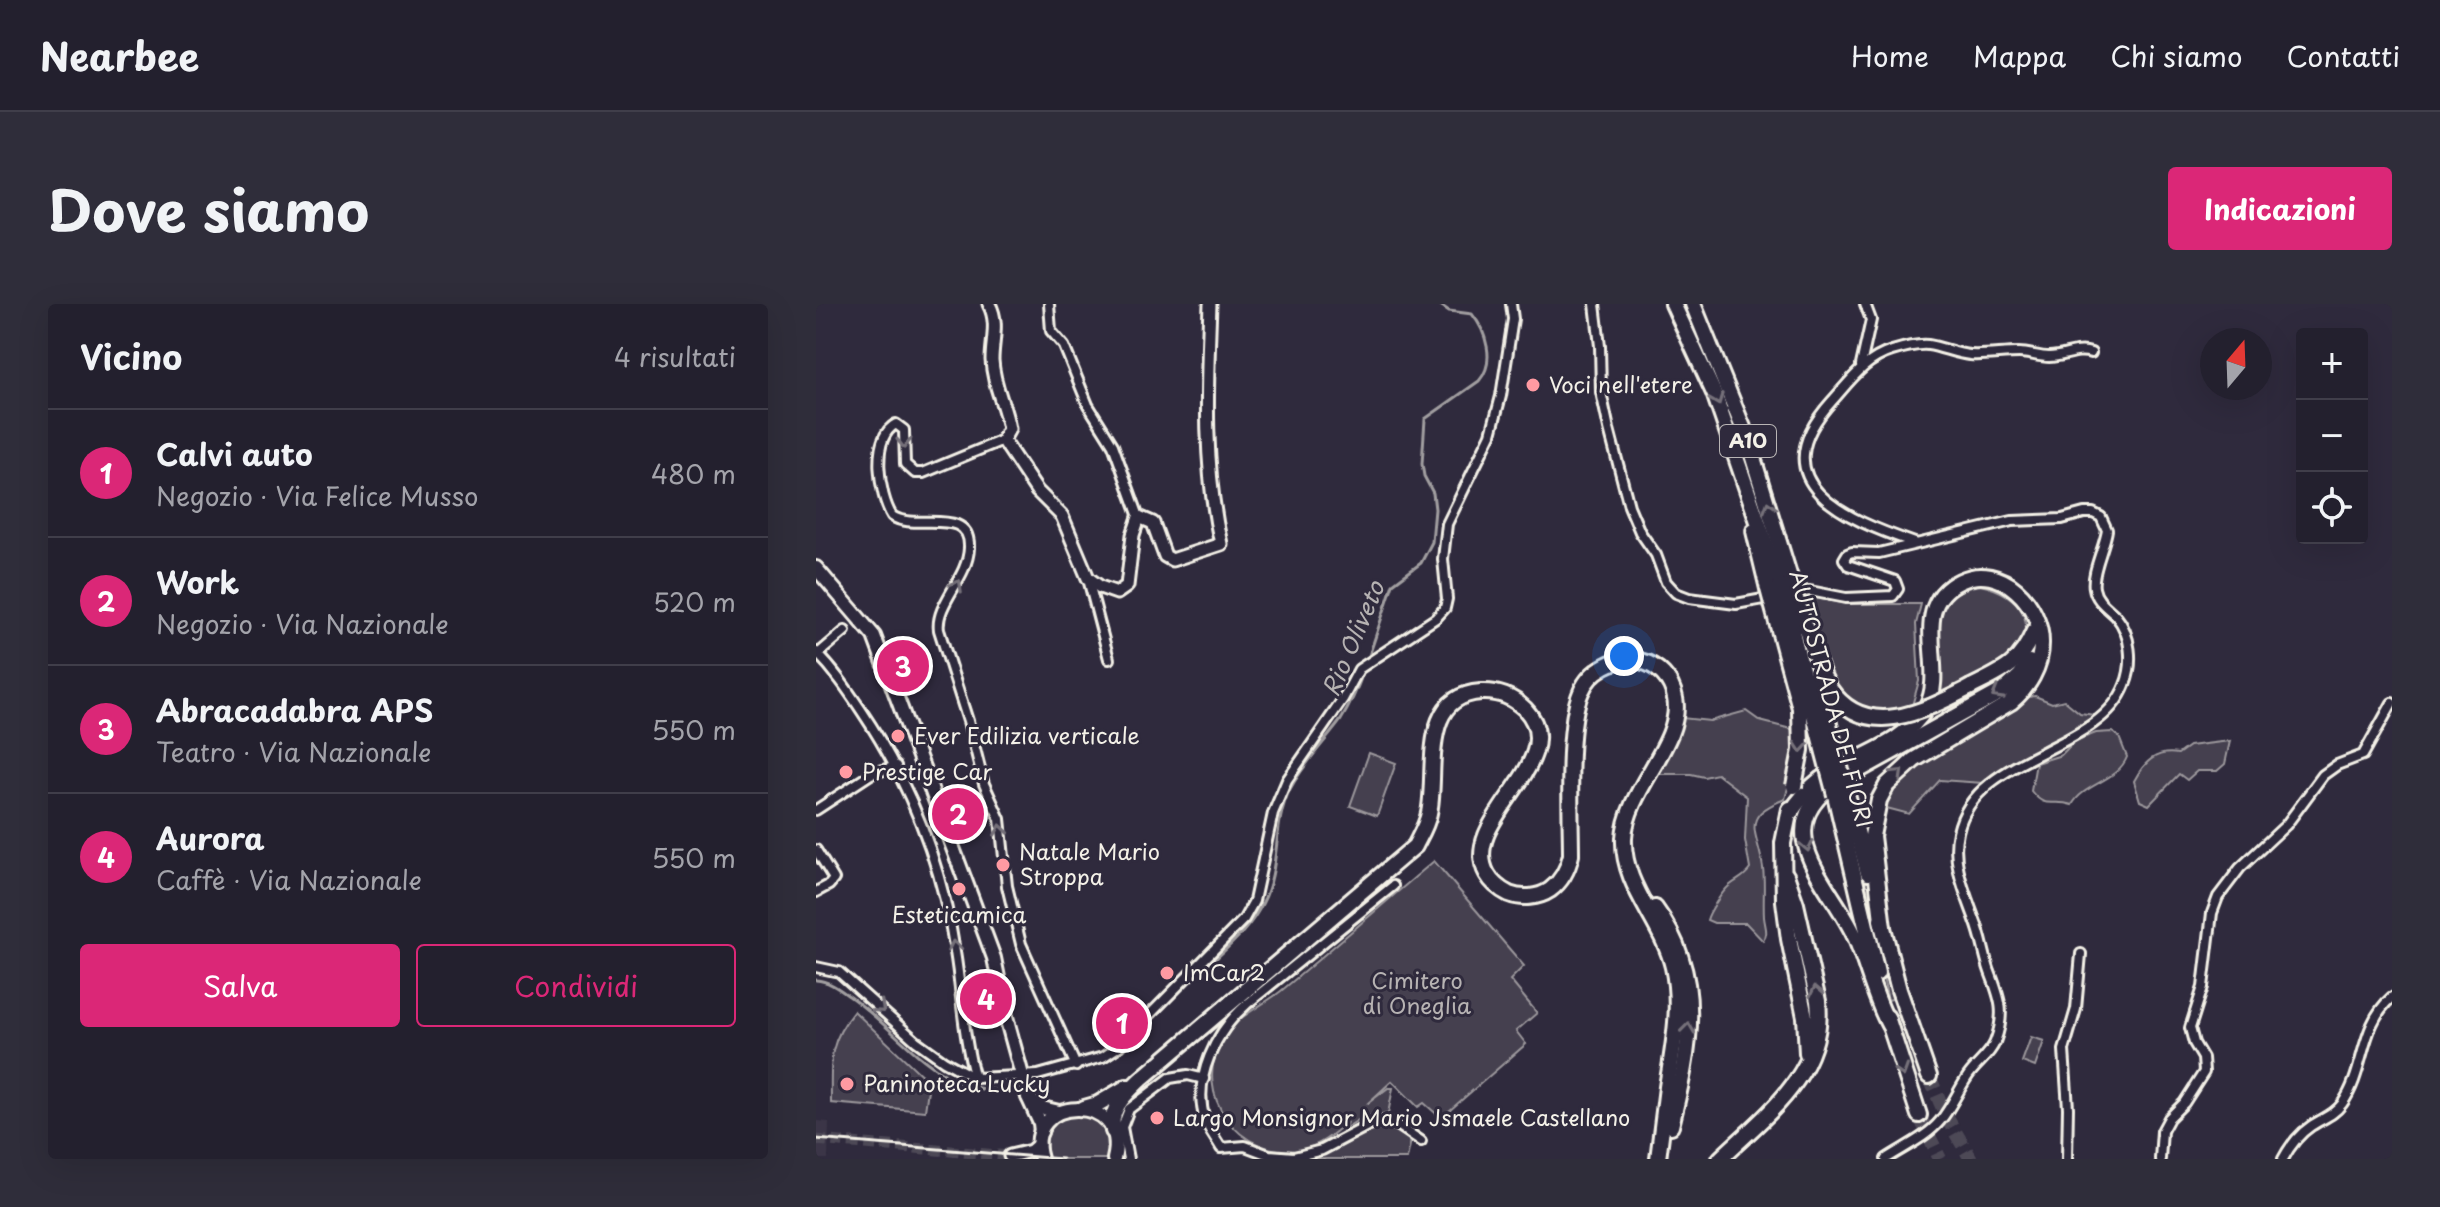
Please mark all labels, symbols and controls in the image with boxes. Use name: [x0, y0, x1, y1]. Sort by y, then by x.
text: Nearbee: [40, 27, 199, 84]
text: Home: [1851, 34, 1929, 77]
text: Mappa: [1973, 34, 2066, 77]
text: Chi siamo: [2110, 34, 2243, 77]
text: Contatti: [2287, 34, 2400, 77]
text: Dove siamo: [48, 166, 369, 251]
button: Indicazioni: [2168, 167, 2392, 250]
north arrow: [2200, 328, 2272, 400]
map controls: [2296, 328, 2368, 544]
button: +: [2296, 328, 2368, 400]
text: Vicino: [80, 330, 182, 382]
text: 4 risultati: [614, 337, 736, 376]
place label: Voci nell'etere: [1549, 367, 1693, 400]
marker: Voci nell'etere: [1524, 376, 1542, 394]
one-way arrow: [1707, 392, 1724, 406]
button: −: [2296, 400, 2368, 472]
road number: A10: [1720, 425, 1776, 457]
text: Calvi auto: [156, 431, 313, 476]
one-way arrow: [895, 437, 913, 450]
text: 1: [100, 454, 112, 493]
text: 480 m: [651, 454, 736, 493]
button: locate: [2296, 472, 2368, 544]
text: Negozio · Via Felice Musso: [156, 476, 478, 515]
one-way arrow: [1762, 500, 1778, 514]
text: Work: [156, 559, 239, 604]
street label: AUTOSTRADA DEI FIORI: [1782, 566, 1883, 831]
water label: Rio Oliveto: [1312, 574, 1393, 701]
one-way arrow: [947, 579, 963, 594]
text: 2: [97, 582, 115, 621]
text: 520 m: [653, 582, 736, 621]
text: Negozio · Via Nazionale: [156, 604, 448, 643]
pin: 3: [877, 636, 929, 696]
your location: [1604, 636, 1644, 676]
one-way arrow: [1991, 684, 2006, 700]
text: Abracadabra APS: [156, 687, 433, 732]
text: 3: [97, 710, 115, 749]
text: 550 m: [652, 710, 736, 749]
place label: Ever Edilizia verticale: [914, 718, 1140, 751]
marker: Ever Edilizia verticale: [889, 727, 907, 745]
text: Teatro · Via Nazionale: [156, 732, 431, 771]
one-way arrow: [1792, 741, 1809, 754]
place label: Prestige Car: [862, 754, 992, 787]
marker: Prestige Car: [837, 763, 855, 781]
one-way arrow: [1889, 769, 1903, 784]
pin: 2: [932, 784, 984, 844]
text: Aurora: [156, 815, 265, 860]
one-way arrow: [992, 823, 1009, 836]
place label: Natale Mario Stroppa: [1019, 834, 1160, 892]
text: 4: [97, 838, 115, 877]
text: 550 m: [652, 838, 736, 877]
one-way arrow: [1797, 839, 1814, 852]
marker: Natale Mario Stroppa: [994, 856, 1012, 874]
text: Caffè · Via Nazionale: [156, 860, 421, 899]
marker: Esteticamica: [950, 880, 968, 898]
place label: Esteticamica: [892, 897, 1026, 930]
one-way arrow: [946, 939, 963, 953]
button: Salva: [80, 944, 400, 1027]
button: Condividi: [416, 944, 736, 1027]
place label: ImCar2: [1183, 955, 1265, 988]
park label: Cimitero di Oneglia: [1363, 963, 1472, 1021]
marker: ImCar2: [1158, 964, 1176, 982]
pin: 4: [960, 969, 1012, 1029]
one-way arrow: [1808, 984, 1825, 997]
pin: 1: [1096, 993, 1148, 1053]
one-way arrow: [870, 998, 885, 1012]
one-way arrow: [1680, 1021, 1697, 1034]
one-way arrow: [1893, 1063, 1909, 1077]
place label: Paninoteca Lucky: [863, 1066, 1050, 1099]
marker: Paninoteca Lucky: [838, 1075, 856, 1093]
place label: Largo Monsignor Mario Jsmaele Castellano: [1173, 1100, 1630, 1133]
marker: Largo Monsignor Mario Jsmaele Castellano: [1148, 1109, 1166, 1127]

